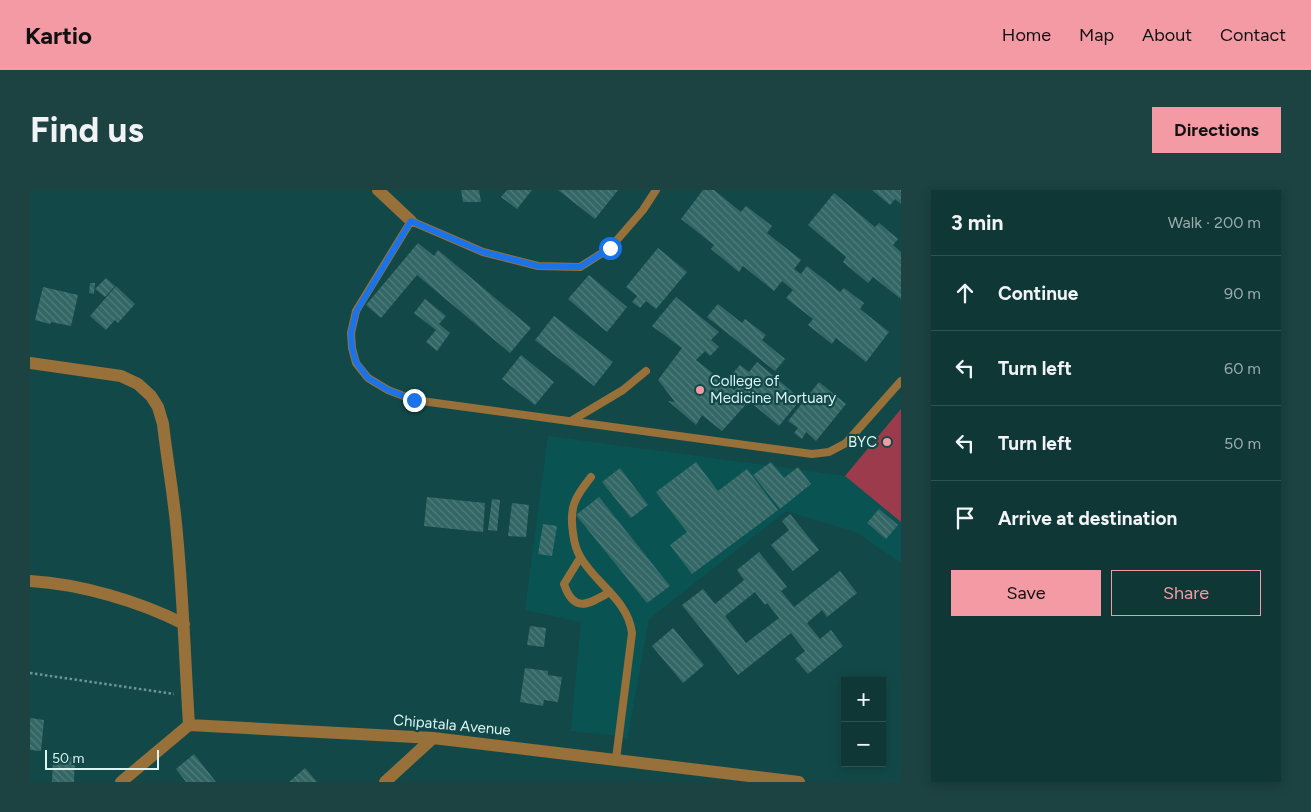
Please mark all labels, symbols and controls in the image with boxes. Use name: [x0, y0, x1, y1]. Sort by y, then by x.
text: Kartio: [25, 21, 92, 50]
text: Home: [1002, 24, 1051, 46]
text: Map: [1079, 24, 1114, 46]
text: About: [1142, 24, 1192, 46]
text: Contact: [1220, 24, 1286, 46]
button: Directions: [1152, 107, 1281, 153]
text: Find us: [30, 109, 144, 151]
text: 3 min: [951, 210, 1003, 235]
text: Walk · 200 m: [1168, 213, 1261, 232]
route start: [599, 237, 622, 260]
icon: ahead: [951, 279, 979, 307]
text: Continue: [998, 282, 1078, 305]
text: 90 m: [1224, 284, 1261, 303]
icon: left: [951, 354, 979, 382]
text: Turn left: [998, 357, 1072, 380]
text: 60 m: [1224, 359, 1261, 378]
place label: College of Medicine Mortuary: [710, 372, 836, 407]
marker: College of Medicine Mortuary: [694, 384, 706, 396]
route end: [403, 389, 426, 412]
icon: left: [951, 429, 979, 457]
text: Turn left: [998, 432, 1072, 455]
place label: BYC: [848, 433, 877, 451]
text: 50 m: [1224, 434, 1261, 453]
marker: BYC: [881, 436, 893, 448]
icon: arrive: [951, 504, 979, 532]
text: Arrive at destination: [998, 507, 1177, 530]
button: Save: [951, 570, 1101, 616]
button: Share: [1111, 570, 1261, 616]
map controls: [841, 677, 886, 767]
button: +: [841, 677, 886, 722]
street label: Chipatala Avenue: [393, 711, 511, 739]
button: −: [841, 722, 886, 767]
scale bar: [45, 747, 159, 770]
text: 50 m: [52, 750, 84, 767]

